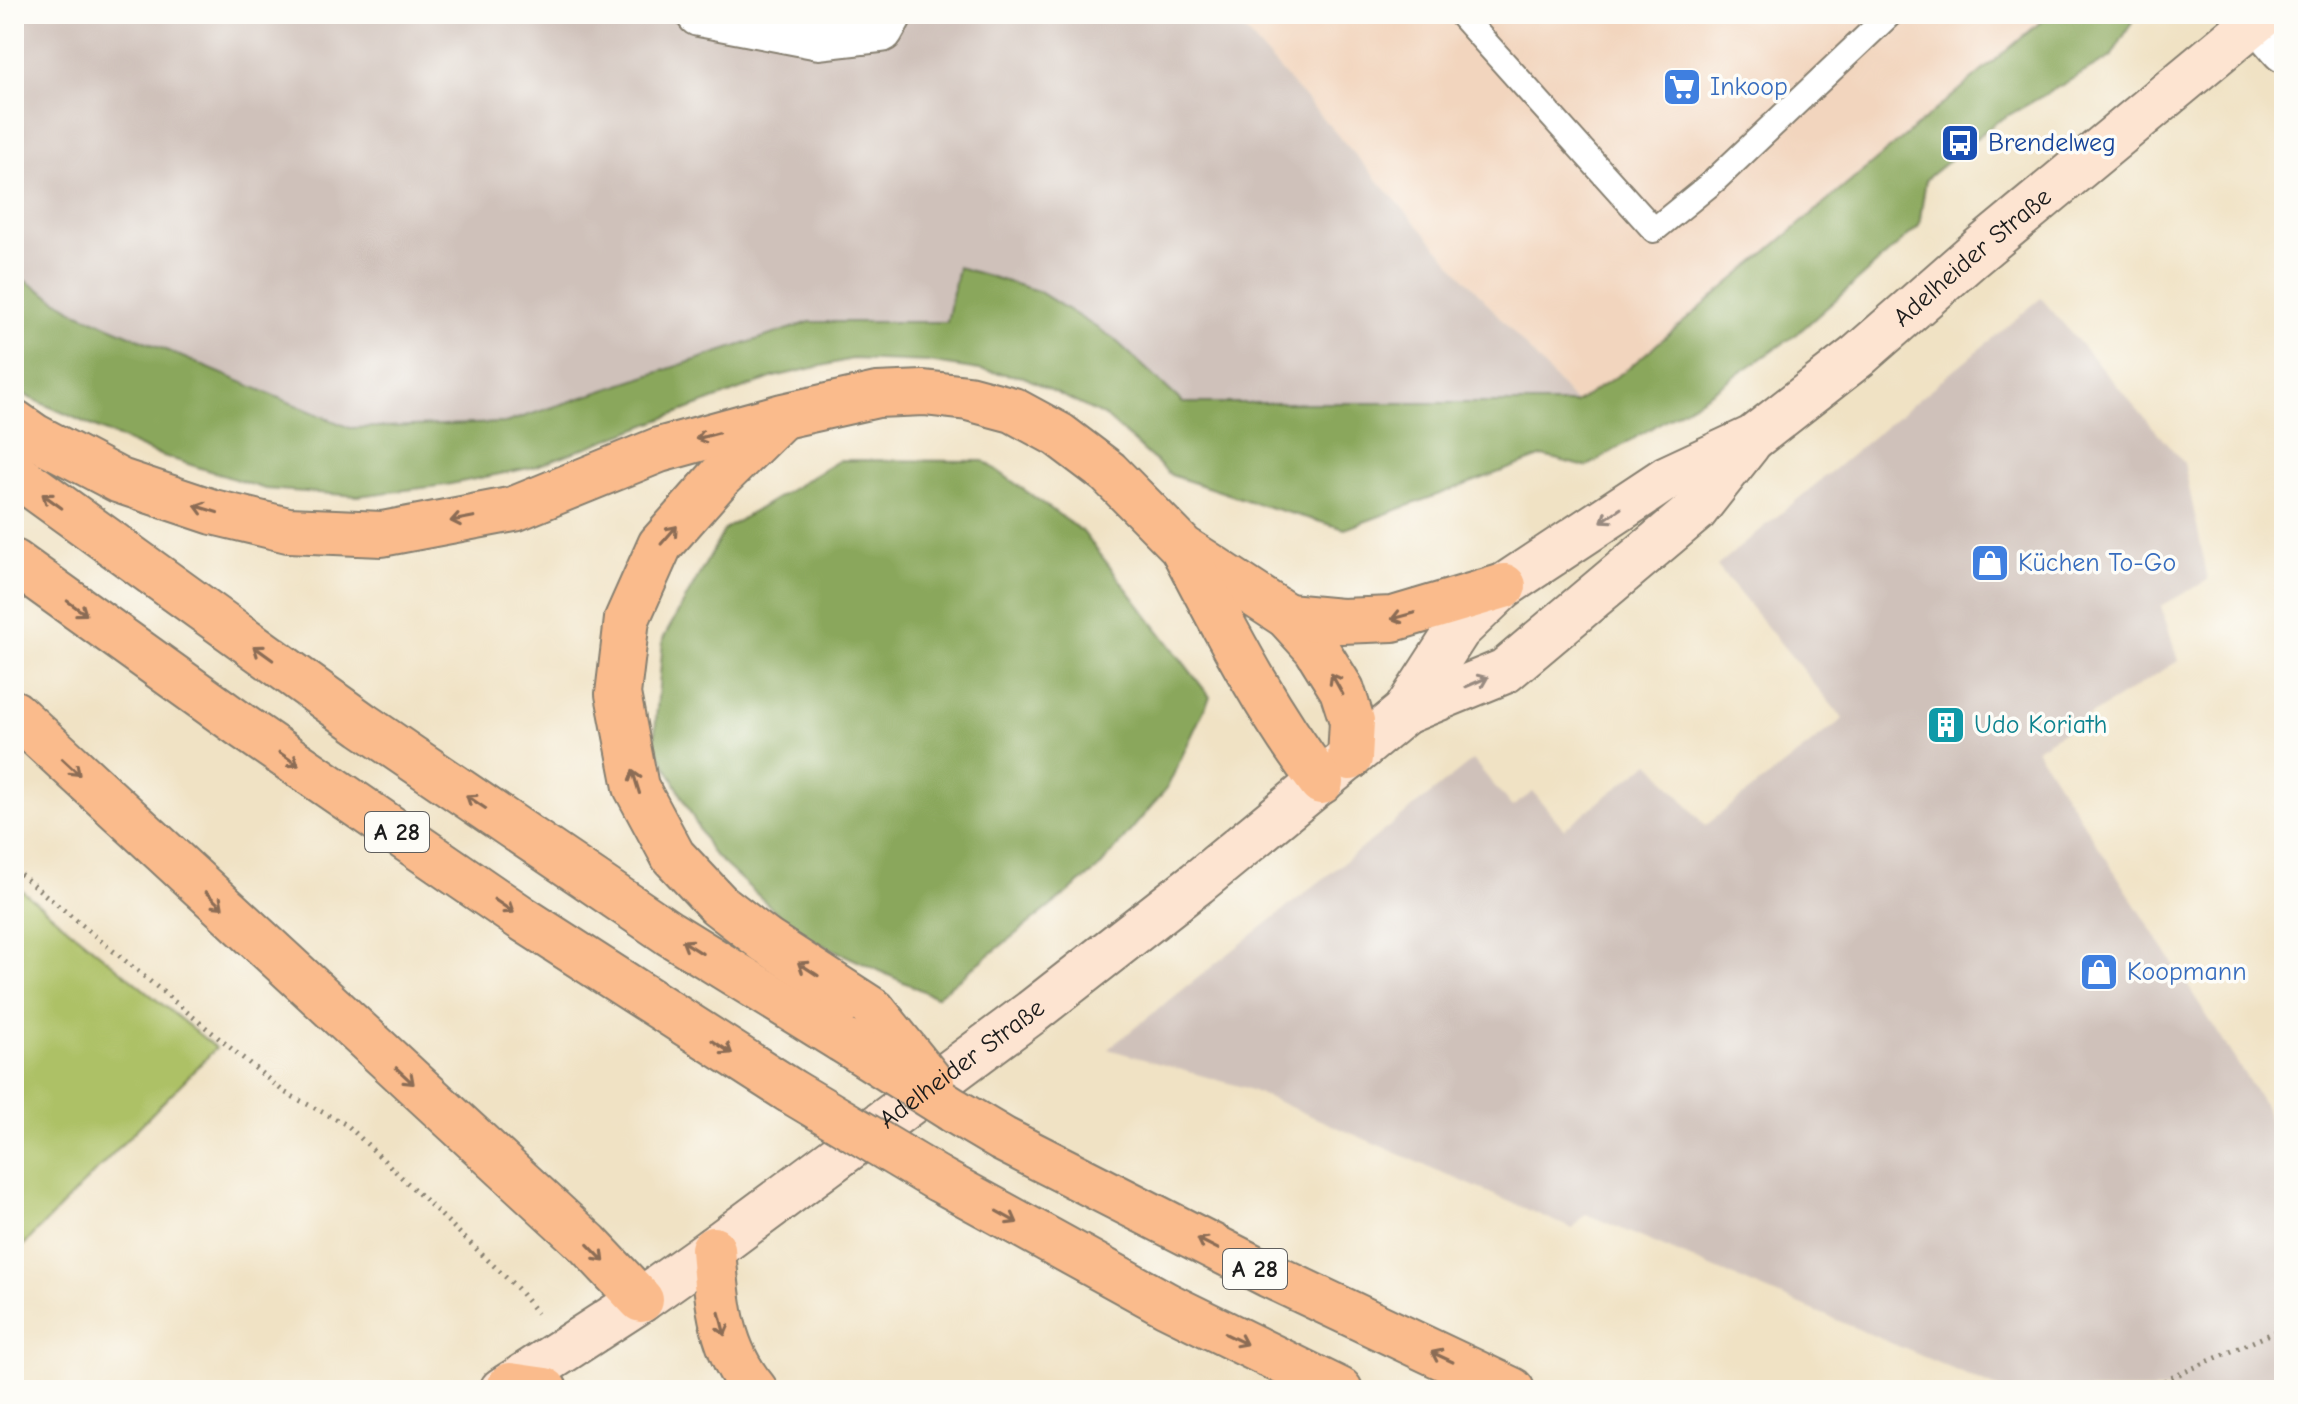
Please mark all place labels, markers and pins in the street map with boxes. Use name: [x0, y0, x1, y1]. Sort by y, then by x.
supermarket icon: Inkoop: [1661, 66, 1703, 108]
place label: Inkoop: [1710, 72, 1788, 102]
bus stop icon: Brendelweg: [1939, 122, 1981, 164]
place label: Brendelweg: [1988, 128, 2116, 158]
shop icon: Küchen To-Go: [1969, 542, 2011, 584]
place label: Küchen To-Go: [2018, 548, 2176, 578]
building icon: Udo Koriath: [1925, 704, 1967, 746]
place label: Udo Koriath: [1974, 710, 2108, 740]
shop icon: Koopmann: [2078, 951, 2120, 993]
place label: Koopmann: [2127, 957, 2247, 987]

